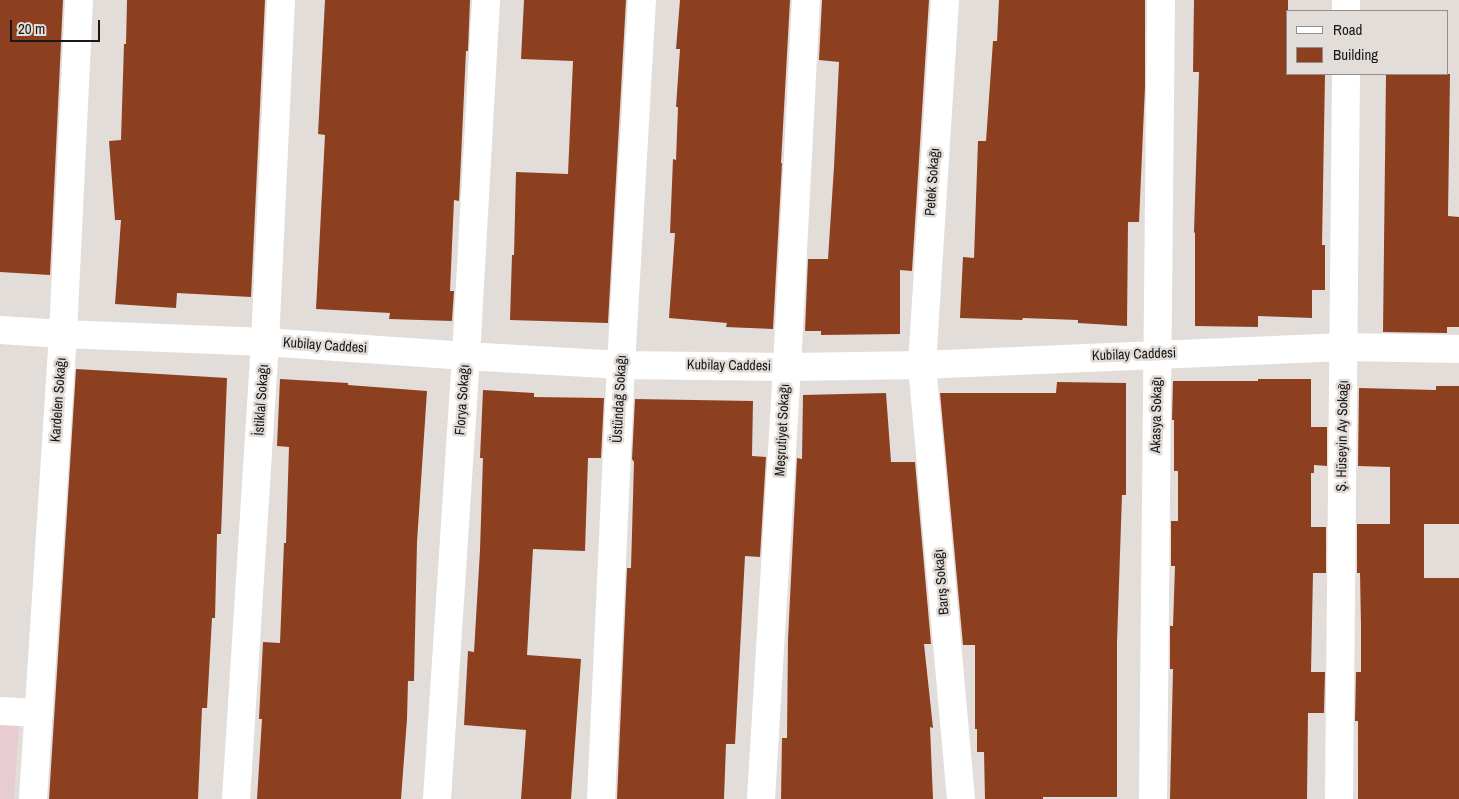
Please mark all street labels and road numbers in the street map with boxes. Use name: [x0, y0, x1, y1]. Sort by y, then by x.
street label: Petek Sokağı: [922, 147, 944, 217]
street label: Kubilay Caddesi: [282, 335, 368, 357]
street label: Kubilay Caddesi: [1092, 345, 1176, 365]
street label: Üstündağ Sokağı: [609, 355, 631, 443]
street label: Kardelen Sokağı: [48, 357, 70, 443]
street label: Kubilay Caddesi: [687, 357, 771, 375]
street label: İstiklal Sokağı: [251, 364, 273, 436]
street label: Florya Sokağı: [452, 364, 474, 436]
street label: Akasya Sokağı: [1148, 377, 1166, 453]
street label: Ş. Hüseyin Ay Sokağı: [1334, 380, 1352, 492]
street label: Meşrutiyet Sokağı: [772, 383, 794, 477]
street label: Barış Sokağı: [931, 549, 953, 615]

